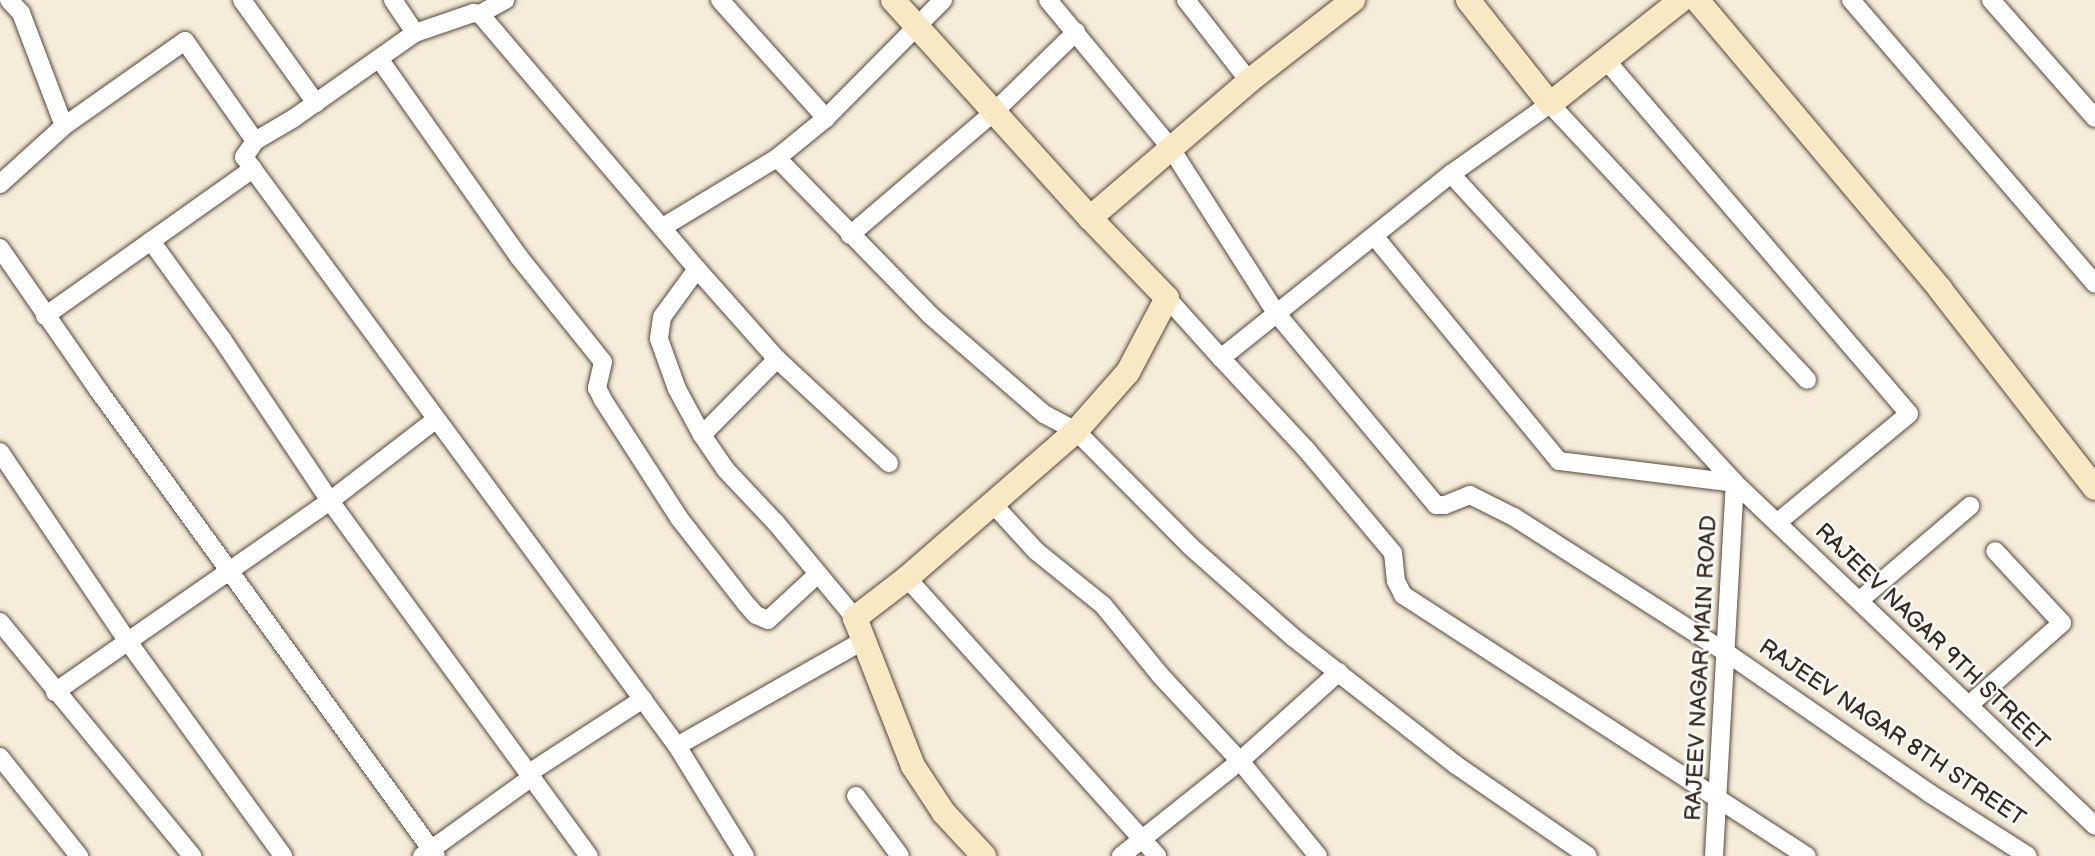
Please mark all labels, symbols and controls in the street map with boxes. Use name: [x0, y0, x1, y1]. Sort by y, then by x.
street label: RAJEEV NAGAR MAIN ROAD: [1679, 514, 1723, 822]
street label: RAJEEV NAGAR 9TH STREET: [1809, 517, 2055, 757]
street label: RAJEEV NAGAR 8TH STREET: [1753, 633, 2031, 833]

